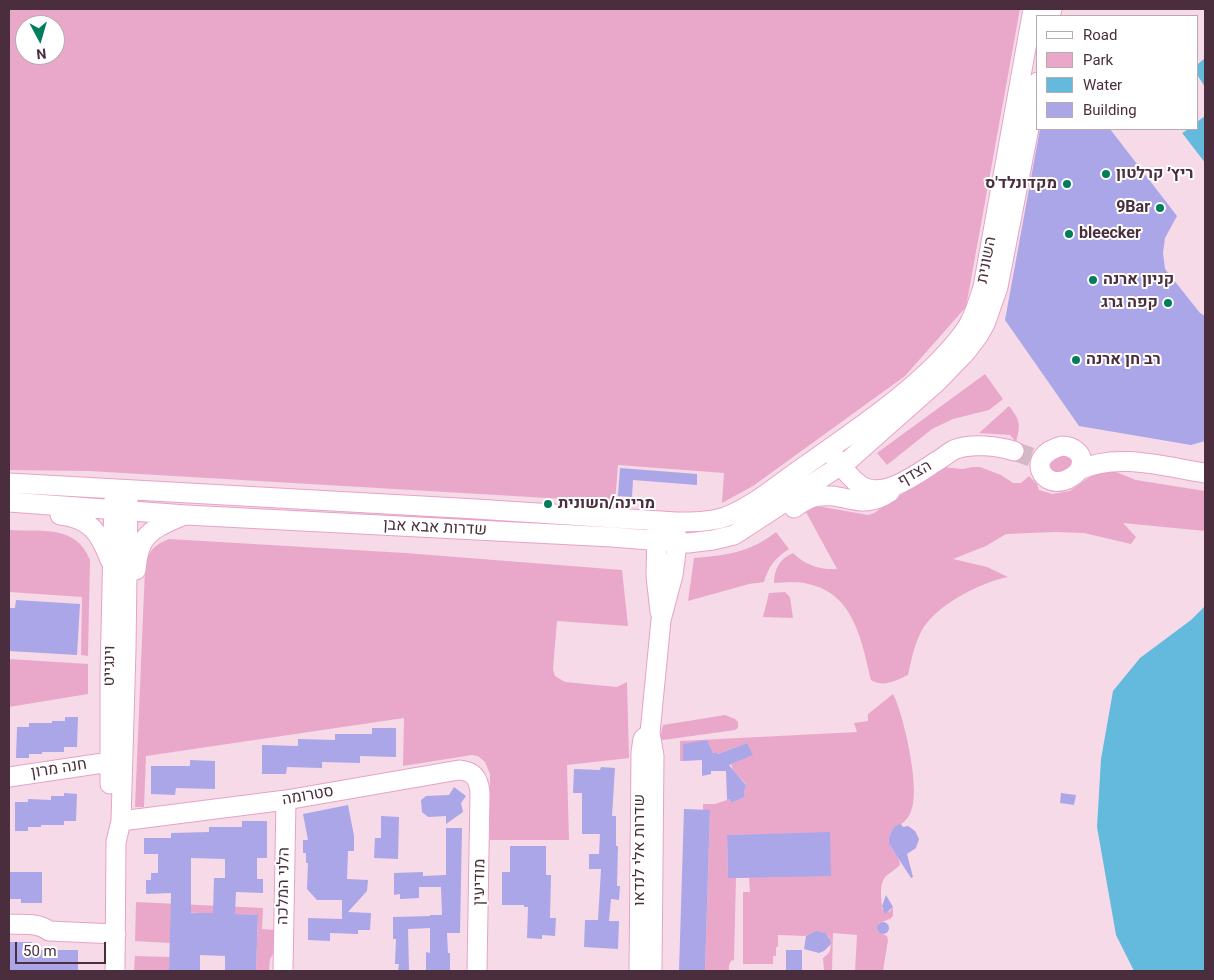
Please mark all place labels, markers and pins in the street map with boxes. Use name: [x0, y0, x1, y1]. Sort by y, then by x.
place label: ריץ׳ קרלטון: [1116, 164, 1193, 184]
marker: ריץ׳ קרלטון: [1100, 168, 1112, 180]
place label: מקדונלד'ס: [985, 174, 1057, 194]
marker: מקדונלד'ס: [1061, 178, 1073, 190]
place label: 9Bar: [1116, 198, 1150, 218]
marker: 9Bar: [1154, 202, 1166, 214]
place label: bleecker: [1079, 224, 1141, 244]
marker: bleecker: [1063, 228, 1075, 240]
place label: קניון ארנה: [1103, 270, 1174, 290]
marker: קניון ארנה: [1087, 274, 1099, 286]
place label: קפה גרג: [1101, 293, 1158, 313]
marker: קפה גרג: [1162, 297, 1174, 309]
place label: רב חן ארנה: [1086, 350, 1161, 370]
marker: רב חן ארנה: [1070, 354, 1082, 366]
place label: מרינה/השונית: [558, 494, 655, 514]
marker: מרינה/השונית: [542, 498, 554, 510]

